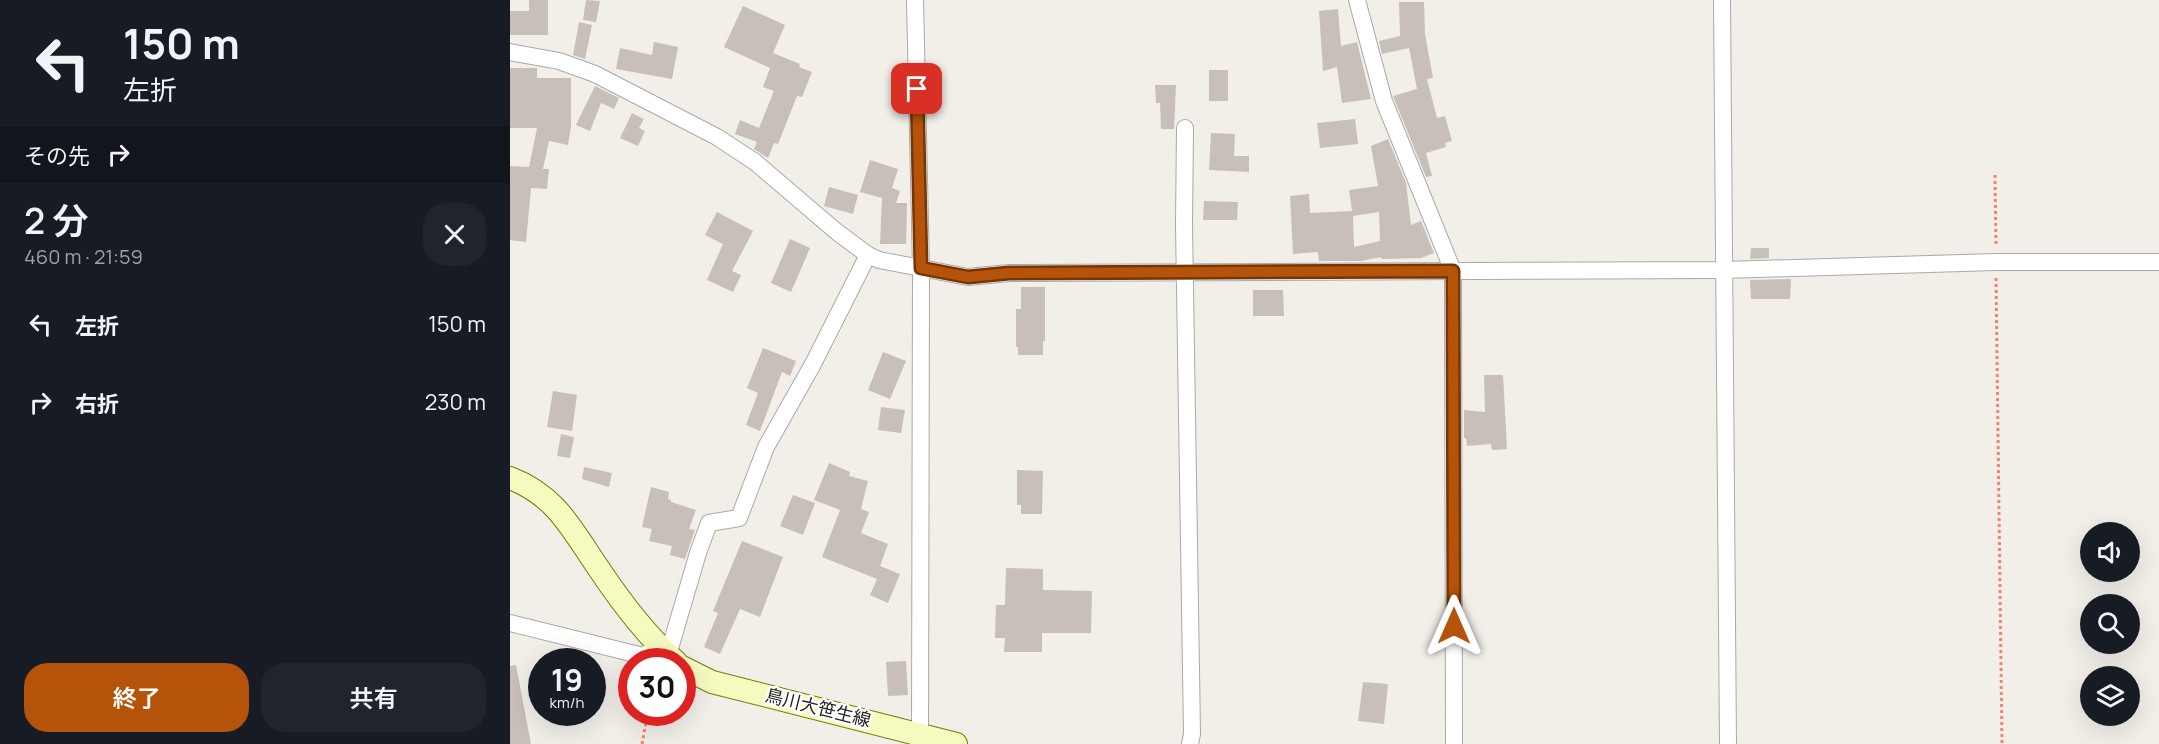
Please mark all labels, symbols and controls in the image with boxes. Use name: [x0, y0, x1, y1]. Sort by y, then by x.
text: 150 m: [123, 14, 240, 72]
icon: left: [24, 24, 102, 102]
pin: [891, 63, 942, 114]
text: 左折: [123, 71, 177, 108]
icon: arrive: [900, 72, 933, 105]
icon: right: [102, 138, 135, 171]
text: その先: [24, 141, 90, 171]
text: 2 分: [24, 196, 88, 245]
button: close: [423, 203, 486, 266]
text: 460 m · 21:59: [24, 243, 143, 270]
icon: left: [24, 308, 57, 341]
text: 150 m: [428, 309, 486, 339]
text: 左折: [75, 311, 119, 341]
icon: right: [24, 386, 57, 419]
text: 230 m: [425, 387, 486, 417]
text: 右折: [75, 389, 119, 419]
map controls: [2080, 522, 2140, 726]
button: sound: [2080, 522, 2140, 582]
position arrow: [1422, 594, 1486, 658]
button: search: [2080, 594, 2140, 654]
speed limit sign: 30: [618, 648, 696, 726]
text: 19: [551, 659, 583, 700]
button: 終了: [24, 663, 249, 732]
button: 共有: [261, 663, 486, 732]
button: layers: [2080, 666, 2140, 726]
street label: 鳥川大笹生線: [763, 682, 874, 732]
text: km/h: [550, 692, 584, 713]

